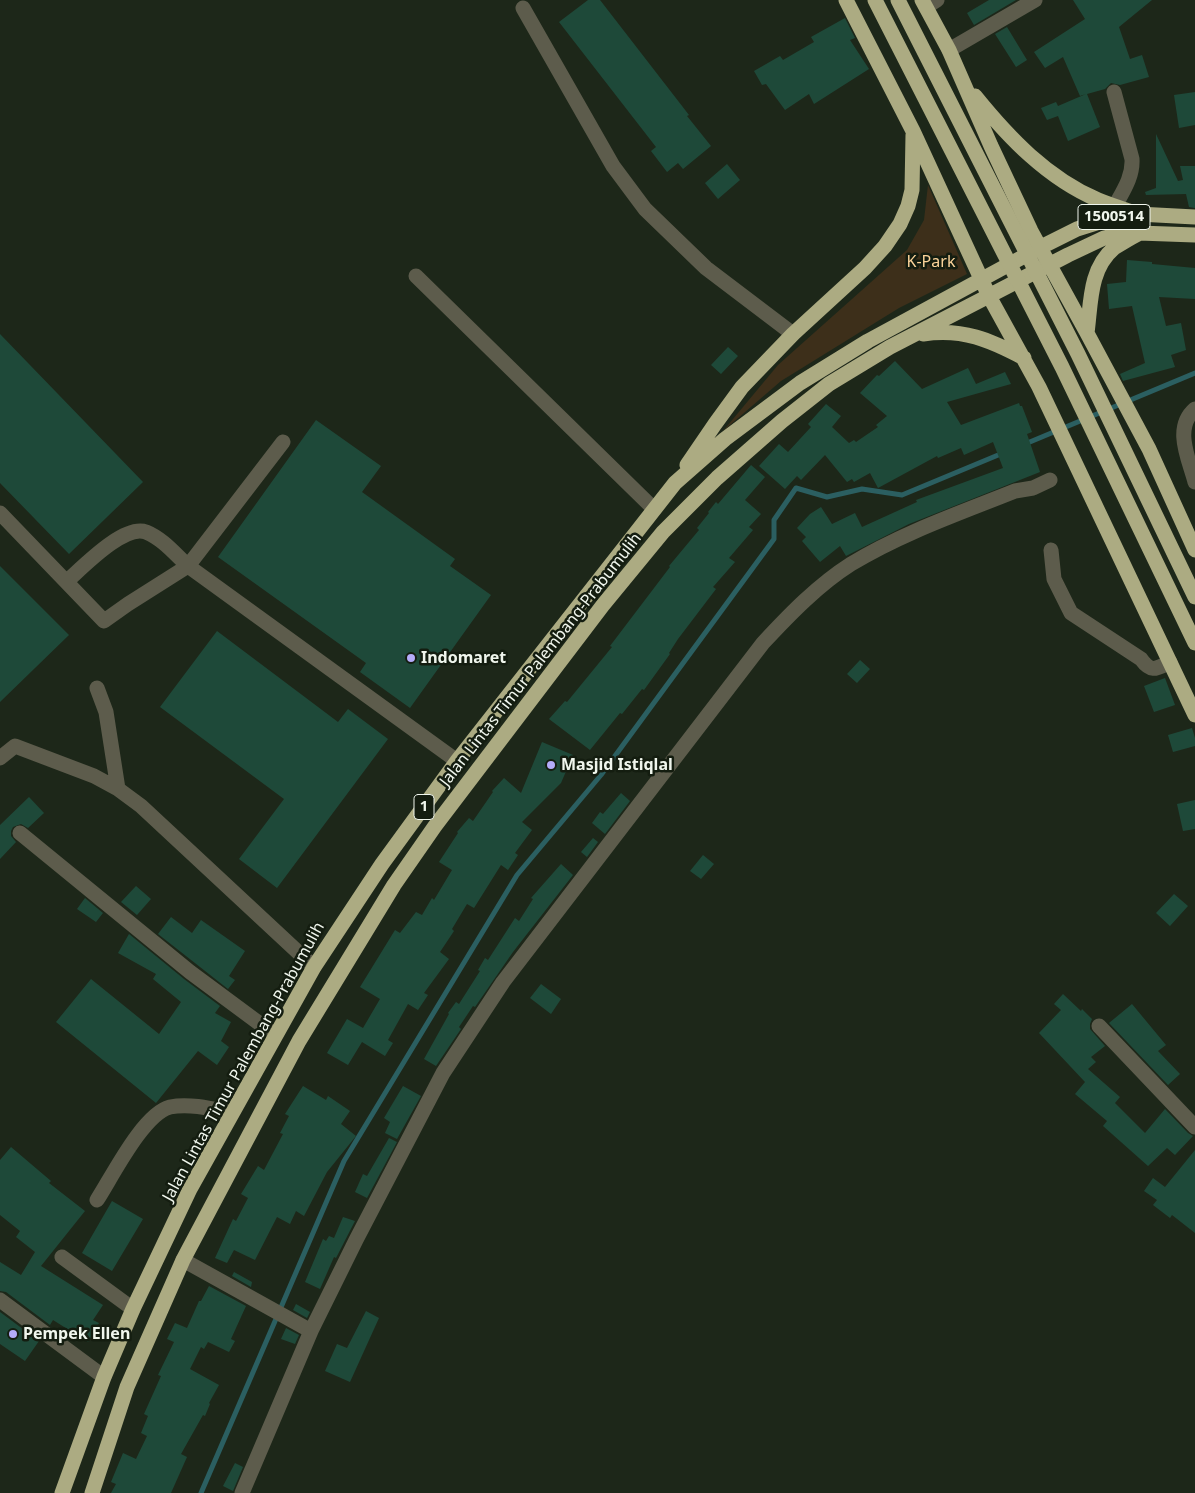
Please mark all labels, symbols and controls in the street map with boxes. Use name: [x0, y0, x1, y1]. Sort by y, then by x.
road number: 1500514: [1078, 204, 1150, 230]
park label: K-Park: [907, 252, 955, 272]
street label: Jalan Lintas Timur Palembang-Prabumulih: [436, 529, 646, 791]
place label: Indomaret: [421, 648, 506, 668]
marker: Indomaret: [405, 652, 417, 664]
place label: Masjid Istiqlal: [561, 755, 673, 775]
marker: Masjid Istiqlal: [545, 759, 557, 771]
road number: 1: [414, 794, 434, 820]
street label: Jalan Lintas Timur Palembang-Prabumulih: [159, 919, 329, 1205]
place label: Pempek Ellen: [23, 1324, 130, 1344]
marker: Pempek Ellen: [7, 1328, 19, 1340]

